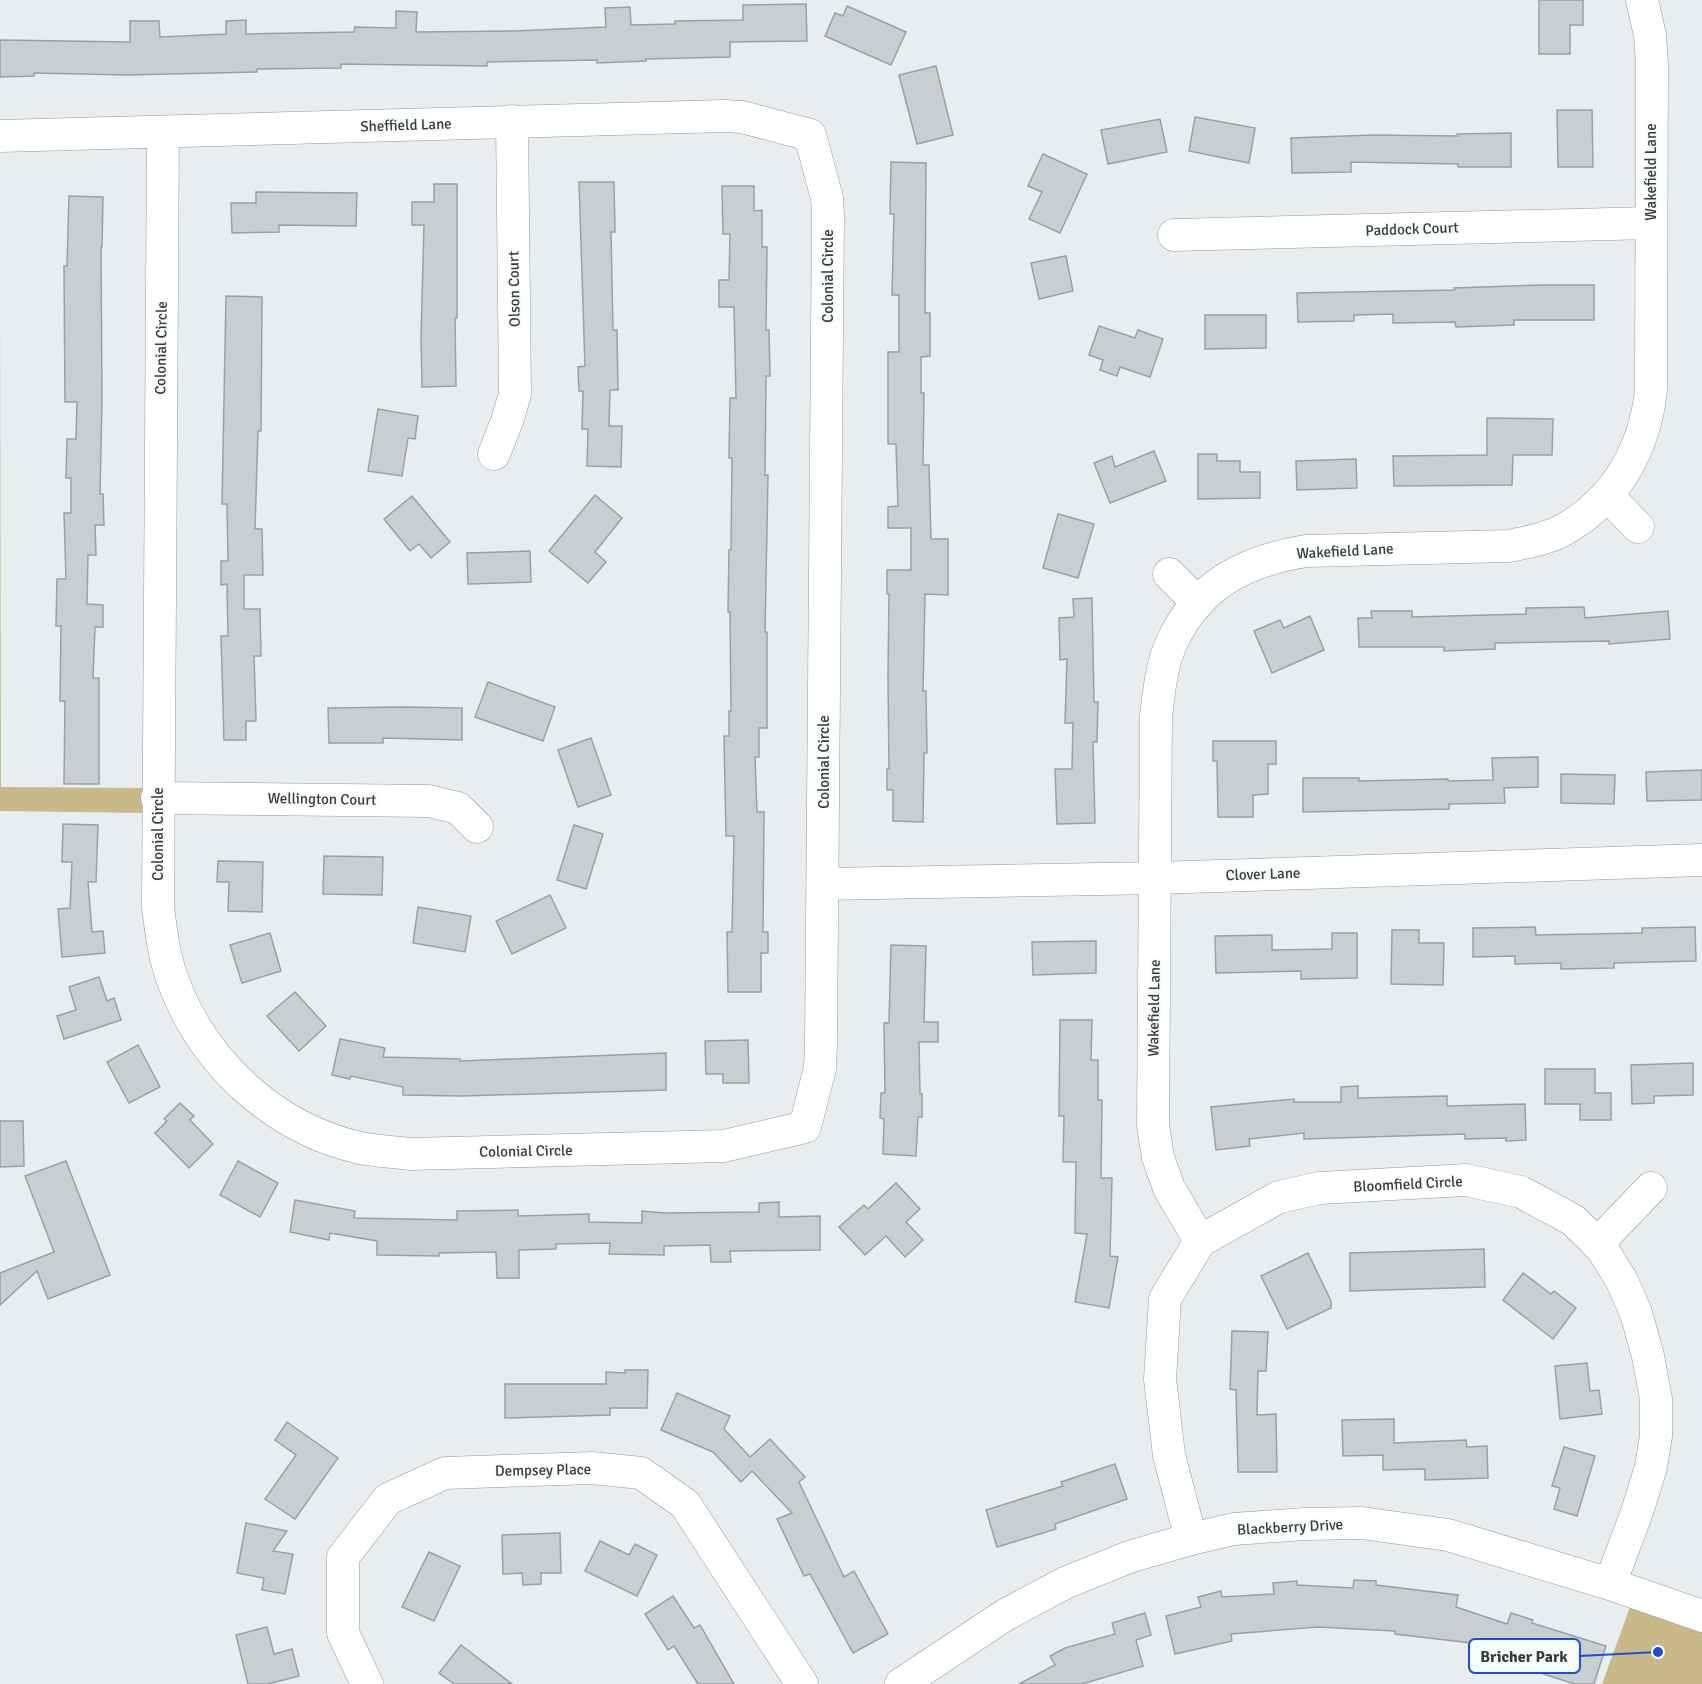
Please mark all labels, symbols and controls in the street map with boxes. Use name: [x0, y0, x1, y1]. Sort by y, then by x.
street label: Sheffield Lane: [360, 114, 452, 136]
street label: Wakefield Lane: [1642, 123, 1660, 221]
street label: Paddock Court: [1365, 218, 1459, 240]
street label: Colonial Circle: [819, 229, 837, 323]
street label: Olson Court: [504, 251, 524, 327]
street label: Colonial Circle: [151, 301, 171, 395]
street label: Wakefield Lane: [1296, 539, 1394, 563]
street label: Colonial Circle: [815, 715, 833, 809]
street label: Colonial Circle: [149, 787, 167, 881]
street label: Wellington Court: [267, 789, 377, 809]
street label: Clover Lane: [1225, 864, 1301, 884]
street label: Wakefield Lane: [1144, 959, 1164, 1057]
street label: Colonial Circle: [479, 1141, 573, 1161]
street label: Bloomfield Circle: [1353, 1172, 1463, 1196]
street label: Dempsey Place: [495, 1460, 591, 1480]
street label: Blackberry Drive: [1236, 1515, 1344, 1539]
callout: Bricher Park: [1469, 1639, 1580, 1673]
text: Bricher Park: [1480, 1647, 1568, 1667]

